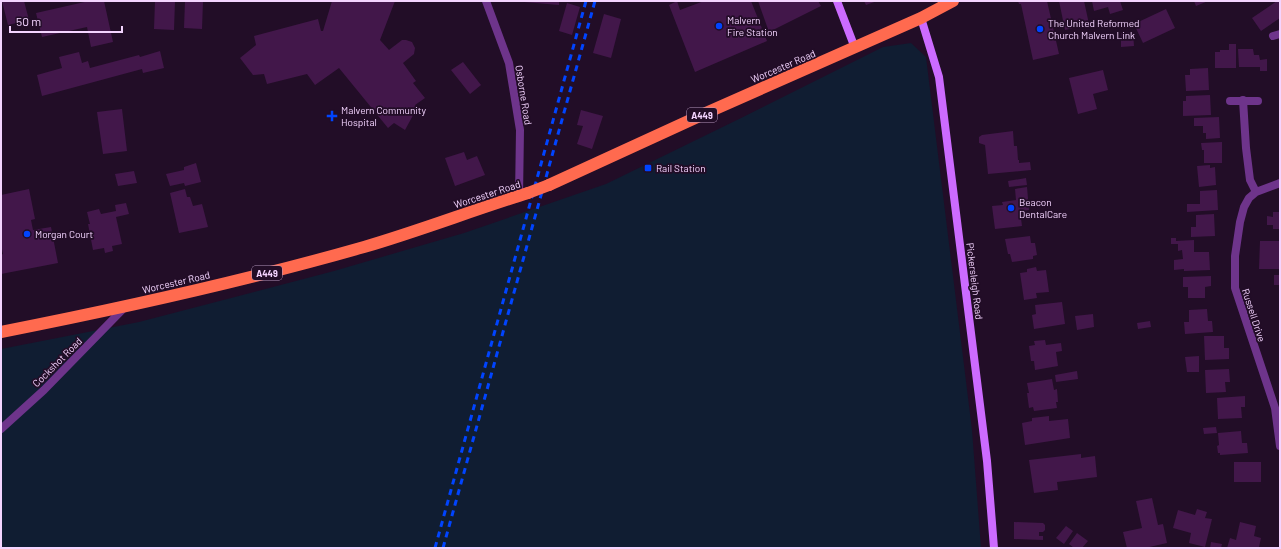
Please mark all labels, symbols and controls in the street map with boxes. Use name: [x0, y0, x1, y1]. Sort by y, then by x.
scale bar: [10, 8, 122, 34]
text: 50 m: [16, 14, 41, 28]
place label: Malvern Fire Station: [727, 14, 778, 38]
place label: The United Reformed Church Malvern Link: [1048, 17, 1140, 41]
marker: Malvern Fire Station: [714, 21, 724, 31]
marker: The United Reformed Church Malvern Link: [1035, 24, 1045, 34]
street label: Worcester Road: [749, 47, 817, 85]
street label: Osborne Road: [513, 64, 535, 126]
place label: Malvern Community Hospital: [341, 104, 426, 128]
road number: A449: [687, 108, 717, 122]
marker: Malvern Community Hospital: [326, 110, 338, 122]
place label: Rail Station: [656, 162, 706, 174]
marker: Rail Station: [643, 163, 653, 173]
street label: Worcester Road: [452, 178, 522, 210]
place label: Beacon DentalCare: [1019, 196, 1067, 220]
marker: Beacon DentalCare: [1006, 203, 1016, 213]
place label: Morgan Court: [35, 228, 94, 240]
marker: Morgan Court: [22, 229, 32, 239]
street label: Pickersleigh Road: [964, 242, 986, 320]
road number: A449: [252, 266, 282, 280]
street label: Worcester Road: [141, 268, 211, 296]
street label: Russell Drive: [1240, 287, 1268, 343]
street label: Cockshot Road: [30, 335, 84, 389]

